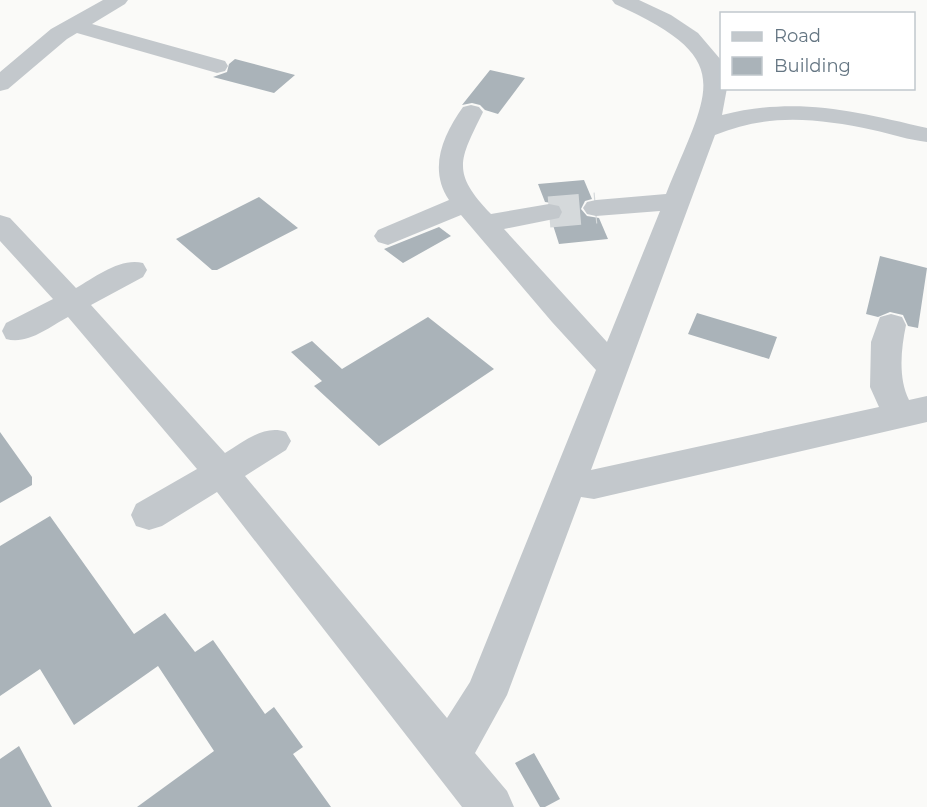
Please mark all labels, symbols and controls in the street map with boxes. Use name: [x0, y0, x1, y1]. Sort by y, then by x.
legend: [720, 12, 915, 90]
text: Road: [774, 25, 821, 47]
text: Building: [774, 55, 851, 77]

